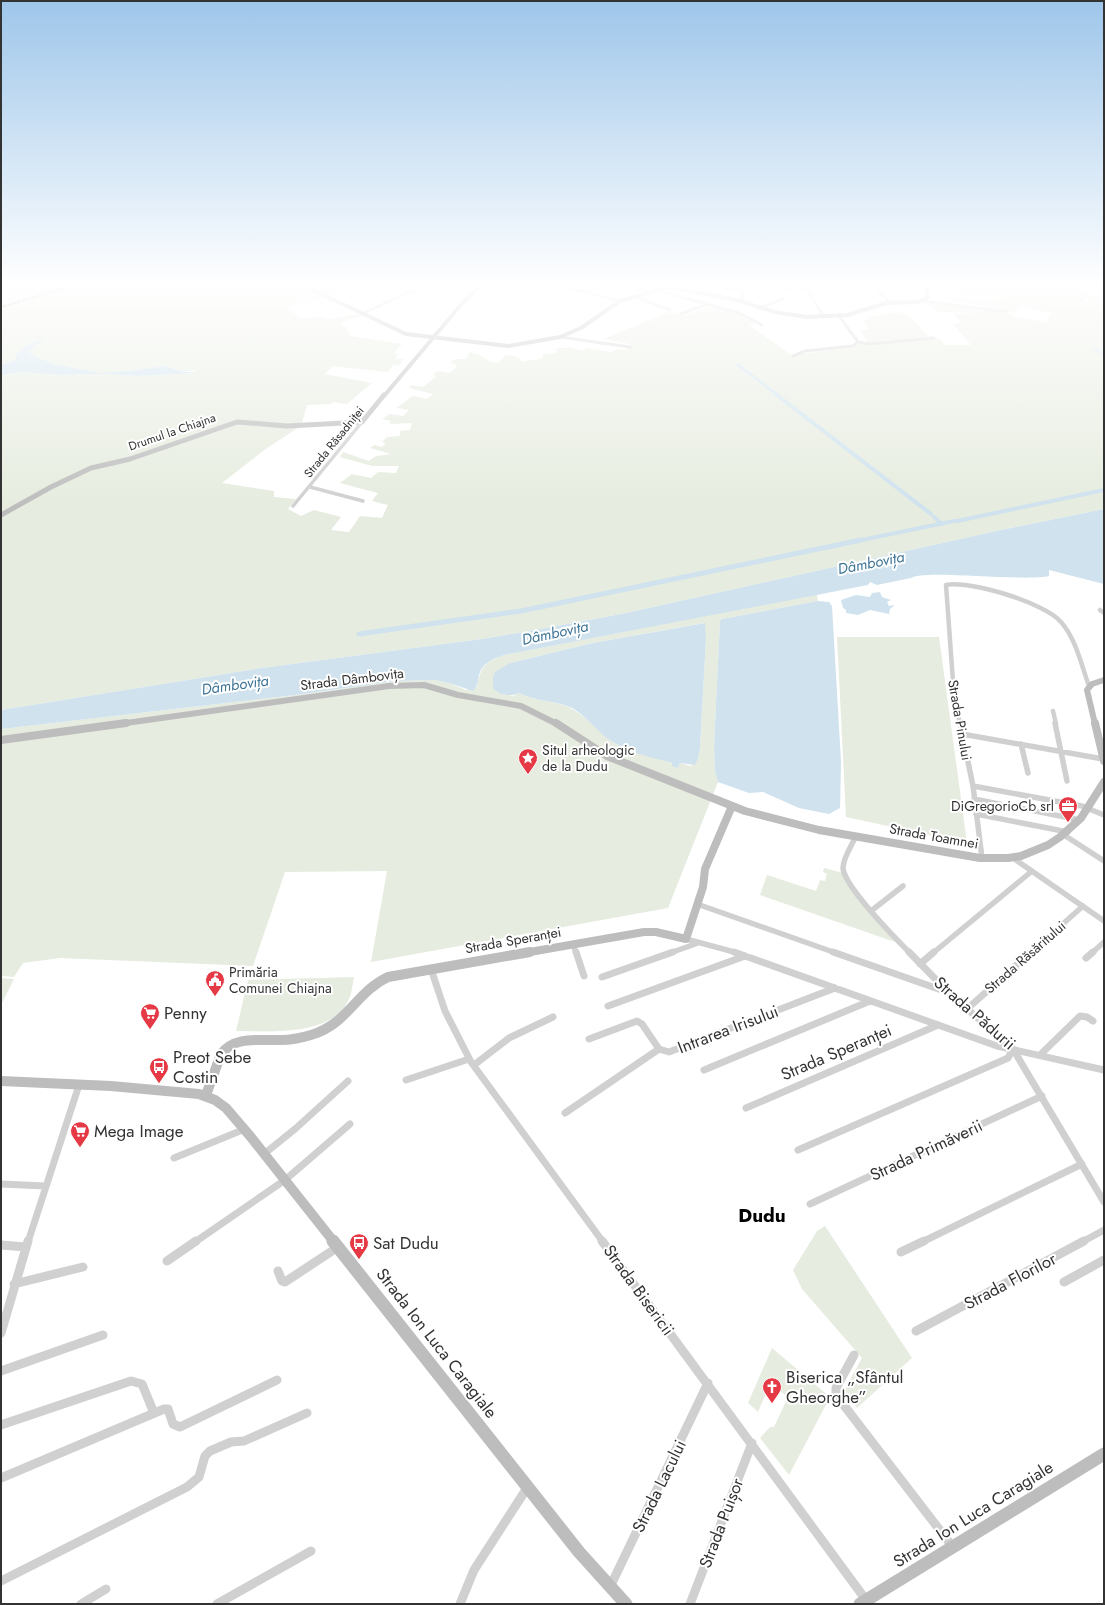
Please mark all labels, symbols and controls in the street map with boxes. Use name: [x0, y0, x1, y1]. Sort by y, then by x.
street label: Strada Răsadniței: [300, 402, 368, 482]
street label: Drumul la Chiajna: [126, 409, 218, 455]
water label: Dâmbovița: [836, 546, 907, 580]
water label: Dâmbovița: [520, 615, 591, 651]
street label: Strada Dâmbovița: [299, 663, 405, 696]
water label: Dâmbovița: [200, 669, 271, 701]
street label: Strada Pinului: [943, 678, 977, 762]
place label: Situl arheologic de la Dudu: [542, 740, 634, 776]
place icon: Situl arheologic de la Dudu: [517, 747, 539, 775]
office icon: DiGregorioCb srl: [1057, 795, 1079, 823]
place label: DiGregorioCb srl: [951, 796, 1054, 816]
street label: Strada Toamnei: [888, 818, 980, 854]
street label: Strada Răsăritului: [980, 916, 1070, 998]
street label: Strada Speranței: [463, 922, 563, 959]
place label: Primăria Comunei Chiajna: [229, 962, 332, 998]
public building icon: Primăria Comunei Chiajna: [204, 969, 226, 997]
street label: Strada Pădurii: [929, 971, 1021, 1055]
street label: Intrarea Irisului: [674, 999, 782, 1059]
place label: Penny: [164, 1001, 207, 1025]
supermarket icon: Penny: [139, 1002, 161, 1030]
street label: Strada Speranței: [777, 1018, 895, 1086]
place label: Preot Sebe Costin: [173, 1045, 252, 1089]
bus stop icon: Preot Sebe Costin: [148, 1056, 170, 1084]
street label: Strada Primăverii: [866, 1113, 986, 1187]
place label: Mega Image: [94, 1119, 184, 1143]
supermarket icon: Mega Image: [69, 1120, 91, 1148]
district label: Dudu: [738, 1202, 786, 1229]
place label: Sat Dudu: [373, 1231, 439, 1255]
bus stop icon: Sat Dudu: [348, 1232, 370, 1260]
street label: Strada Bisericii: [598, 1240, 680, 1340]
street label: Strada Florilor: [960, 1247, 1061, 1315]
street label: Strada Ion Luca Caragiale: [371, 1263, 503, 1423]
place label: Biserica „Sfântul Gheorghe”: [786, 1365, 904, 1409]
church icon: Biserica „Sfântul Gheorghe”: [761, 1376, 783, 1404]
street label: Strada Lacului: [626, 1436, 692, 1536]
street label: Strada Ion Luca Caragiale: [889, 1455, 1058, 1573]
street label: Strada Puișor: [693, 1474, 749, 1571]

